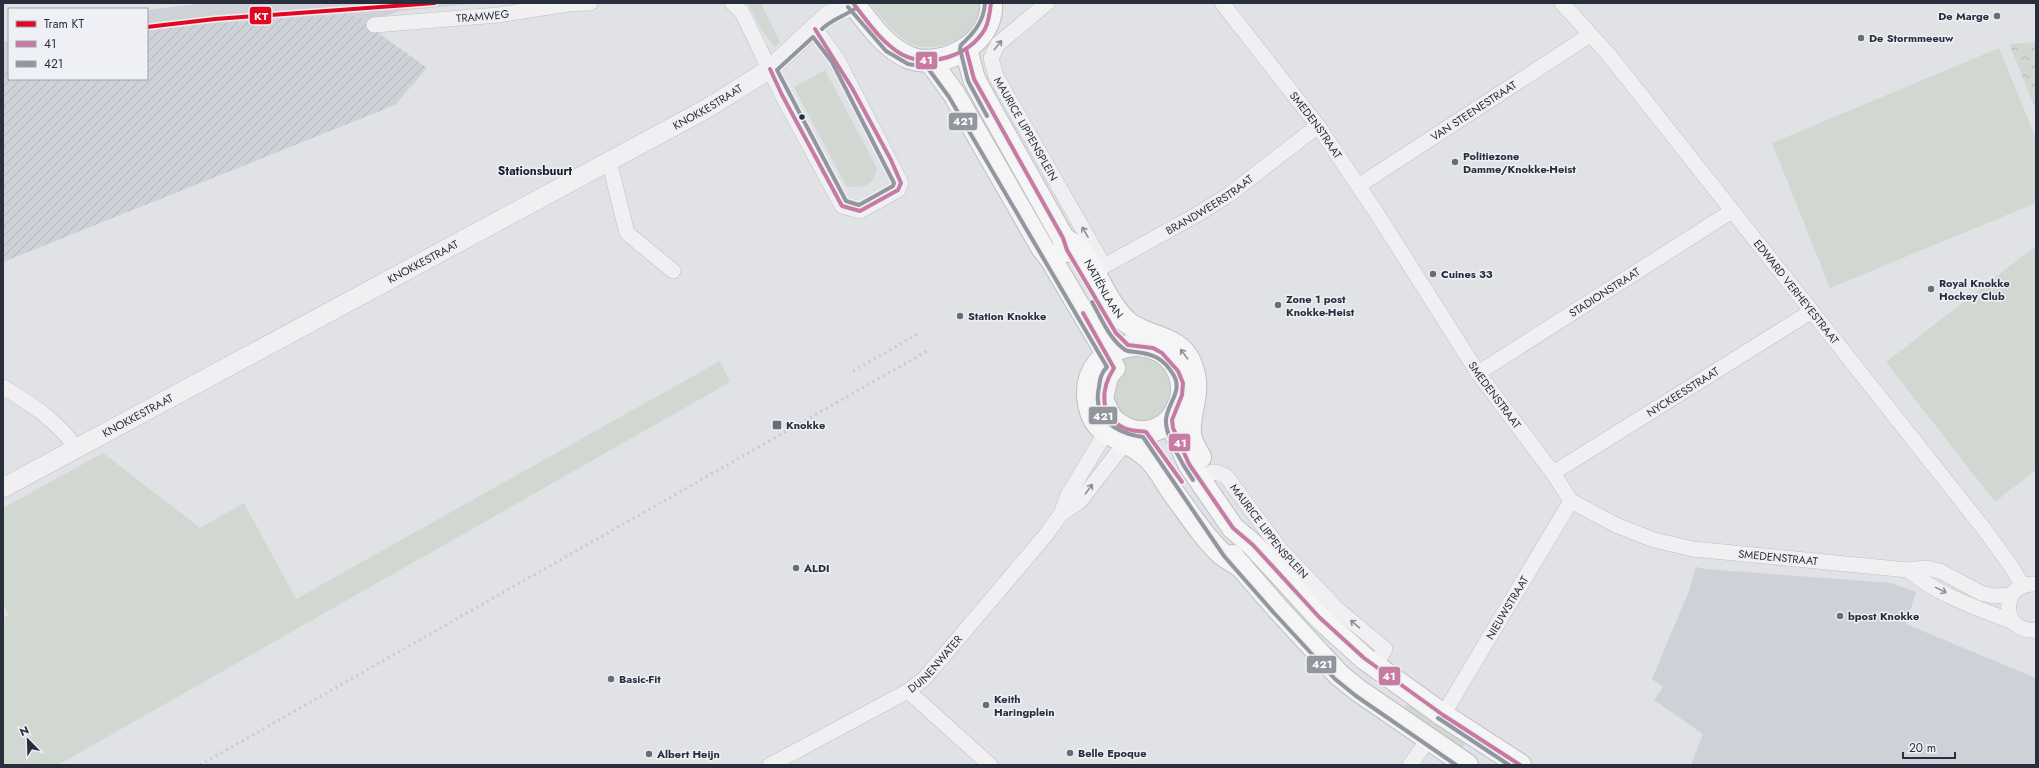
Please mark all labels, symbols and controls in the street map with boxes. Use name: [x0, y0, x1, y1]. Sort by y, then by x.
street label: TRAMWEG: [456, 5, 511, 26]
line badge: KT: [249, 6, 272, 25]
legend: [8, 8, 148, 80]
text: KT: [254, 8, 269, 24]
place label: De Marge: [1938, 8, 1989, 24]
marker: De Marge: [1992, 11, 2002, 21]
text: Tram KT: [44, 15, 85, 33]
place label: De Stormmeeuw: [1869, 30, 1954, 46]
marker: De Stormmeeuw: [1856, 33, 1866, 43]
text: 41: [44, 35, 56, 53]
one-way arrow: [994, 39, 1003, 50]
line badge: 41: [915, 51, 938, 70]
text: 41: [919, 52, 933, 68]
text: 421: [44, 55, 63, 73]
street label: MAURICE LIPPENSPLEIN: [990, 74, 1062, 184]
street label: VAN STEENESTRAAT: [1428, 77, 1520, 145]
street label: KNOKKESTRAAT: [670, 80, 746, 134]
street label: SMEDENSTRAAT: [1286, 88, 1346, 162]
unlabelled marker: [797, 112, 807, 122]
line badge: 421: [948, 112, 978, 131]
text: 421: [953, 113, 973, 129]
place label: Politiezone Damme/Knokke-Heist: [1463, 148, 1576, 177]
marker: Politiezone Damme/Knokke-Heist: [1450, 157, 1460, 167]
district label: Stationsbuurt: [498, 162, 572, 180]
street label: BRANDWEERSTRAAT: [1163, 171, 1256, 238]
one-way arrow: [1081, 226, 1089, 238]
street label: KNOKKESTRAAT: [385, 236, 461, 287]
street label: EDWARD VERHEYESTRAAT: [1750, 236, 1843, 348]
street label: NATIËNLAAN: [1080, 256, 1128, 322]
street label: STADIONSTRAAT: [1566, 264, 1643, 321]
place label: Cuines 33: [1441, 266, 1493, 282]
marker: Cuines 33: [1428, 269, 1438, 279]
place label: Royal Knokke Hockey Club: [1939, 275, 2010, 304]
marker: Royal Knokke Hockey Club: [1926, 284, 1936, 294]
place label: Zone 1 post Knokke-Heist: [1286, 291, 1355, 320]
marker: Zone 1 post Knokke-Heist: [1273, 300, 1283, 310]
place label: Station Knokke: [968, 308, 1046, 324]
marker: Station Knokke: [955, 311, 965, 321]
one-way arrow: [1180, 348, 1188, 359]
street label: SMEDENSTRAAT: [1465, 358, 1525, 432]
street label: NYCKEESSTRAAT: [1643, 363, 1722, 421]
street label: KNOKKESTRAAT: [99, 390, 176, 441]
line badge: 421: [1088, 406, 1118, 425]
text: 421: [1093, 408, 1113, 424]
place label: Knokke: [786, 417, 825, 433]
marker: Knokke: [771, 419, 783, 431]
line badge: 41: [1168, 433, 1191, 452]
text: 41: [1173, 435, 1187, 451]
street label: MAURICE LIPPENSPLEIN: [1226, 480, 1312, 582]
one-way arrow: [1085, 483, 1093, 494]
street label: SMEDENSTRAAT: [1738, 545, 1818, 569]
place label: ALDI: [803, 560, 829, 576]
marker: ALDI: [791, 563, 801, 573]
street label: NIEUWSTRAAT: [1482, 573, 1532, 643]
one-way arrow: [1934, 587, 1946, 594]
place label: bpost Knokke: [1848, 608, 1919, 624]
marker: bpost Knokke: [1835, 611, 1845, 621]
one-way arrow: [1349, 620, 1360, 629]
street label: DUINENWATER: [904, 631, 966, 697]
line badge: 421: [1306, 655, 1337, 674]
text: 421: [1312, 656, 1332, 672]
line badge: 41: [1378, 666, 1401, 686]
text: 41: [1382, 668, 1396, 684]
place label: Basic-Fit: [619, 671, 661, 687]
marker: Basic-Fit: [606, 674, 616, 684]
place label: Keith Haringplein: [994, 691, 1055, 720]
marker: Keith Haringplein: [981, 700, 991, 710]
north arrow: [8, 720, 48, 760]
text: N: [17, 722, 31, 740]
scale bar: [1903, 734, 1955, 760]
text: 20 m: [1909, 739, 1936, 757]
place label: Belle Epoque: [1078, 745, 1146, 761]
place label: Albert Heijn: [656, 746, 720, 762]
marker: Belle Epoque: [1065, 748, 1075, 758]
marker: Albert Heijn: [644, 749, 654, 759]

